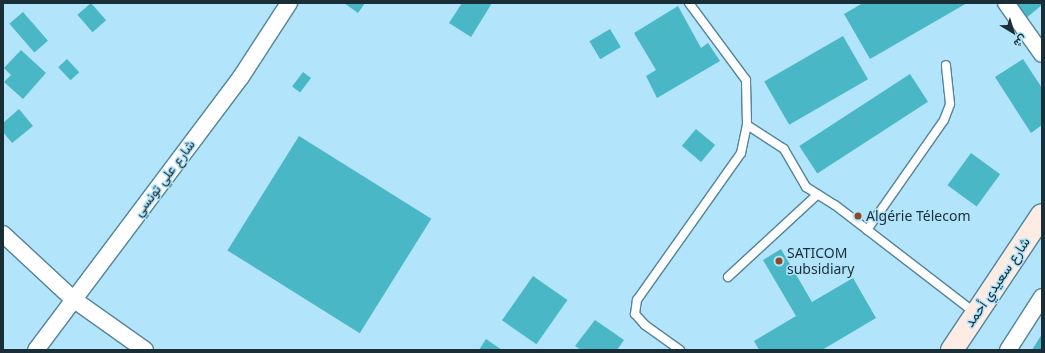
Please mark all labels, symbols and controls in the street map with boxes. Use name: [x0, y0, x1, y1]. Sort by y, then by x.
north arrow: [993, 12, 1033, 52]
text: ش: [1011, 32, 1031, 52]
street label: شارع علي تونسي: [130, 136, 198, 220]
place label: Algérie Télecom: [866, 208, 970, 224]
marker: Algérie Télecom: [853, 211, 863, 221]
street label: شارع سعيدي أحمد: [961, 234, 1033, 330]
place label: SATICOM subsidiary: [787, 245, 854, 278]
marker: SATICOM subsidiary: [774, 256, 784, 266]

